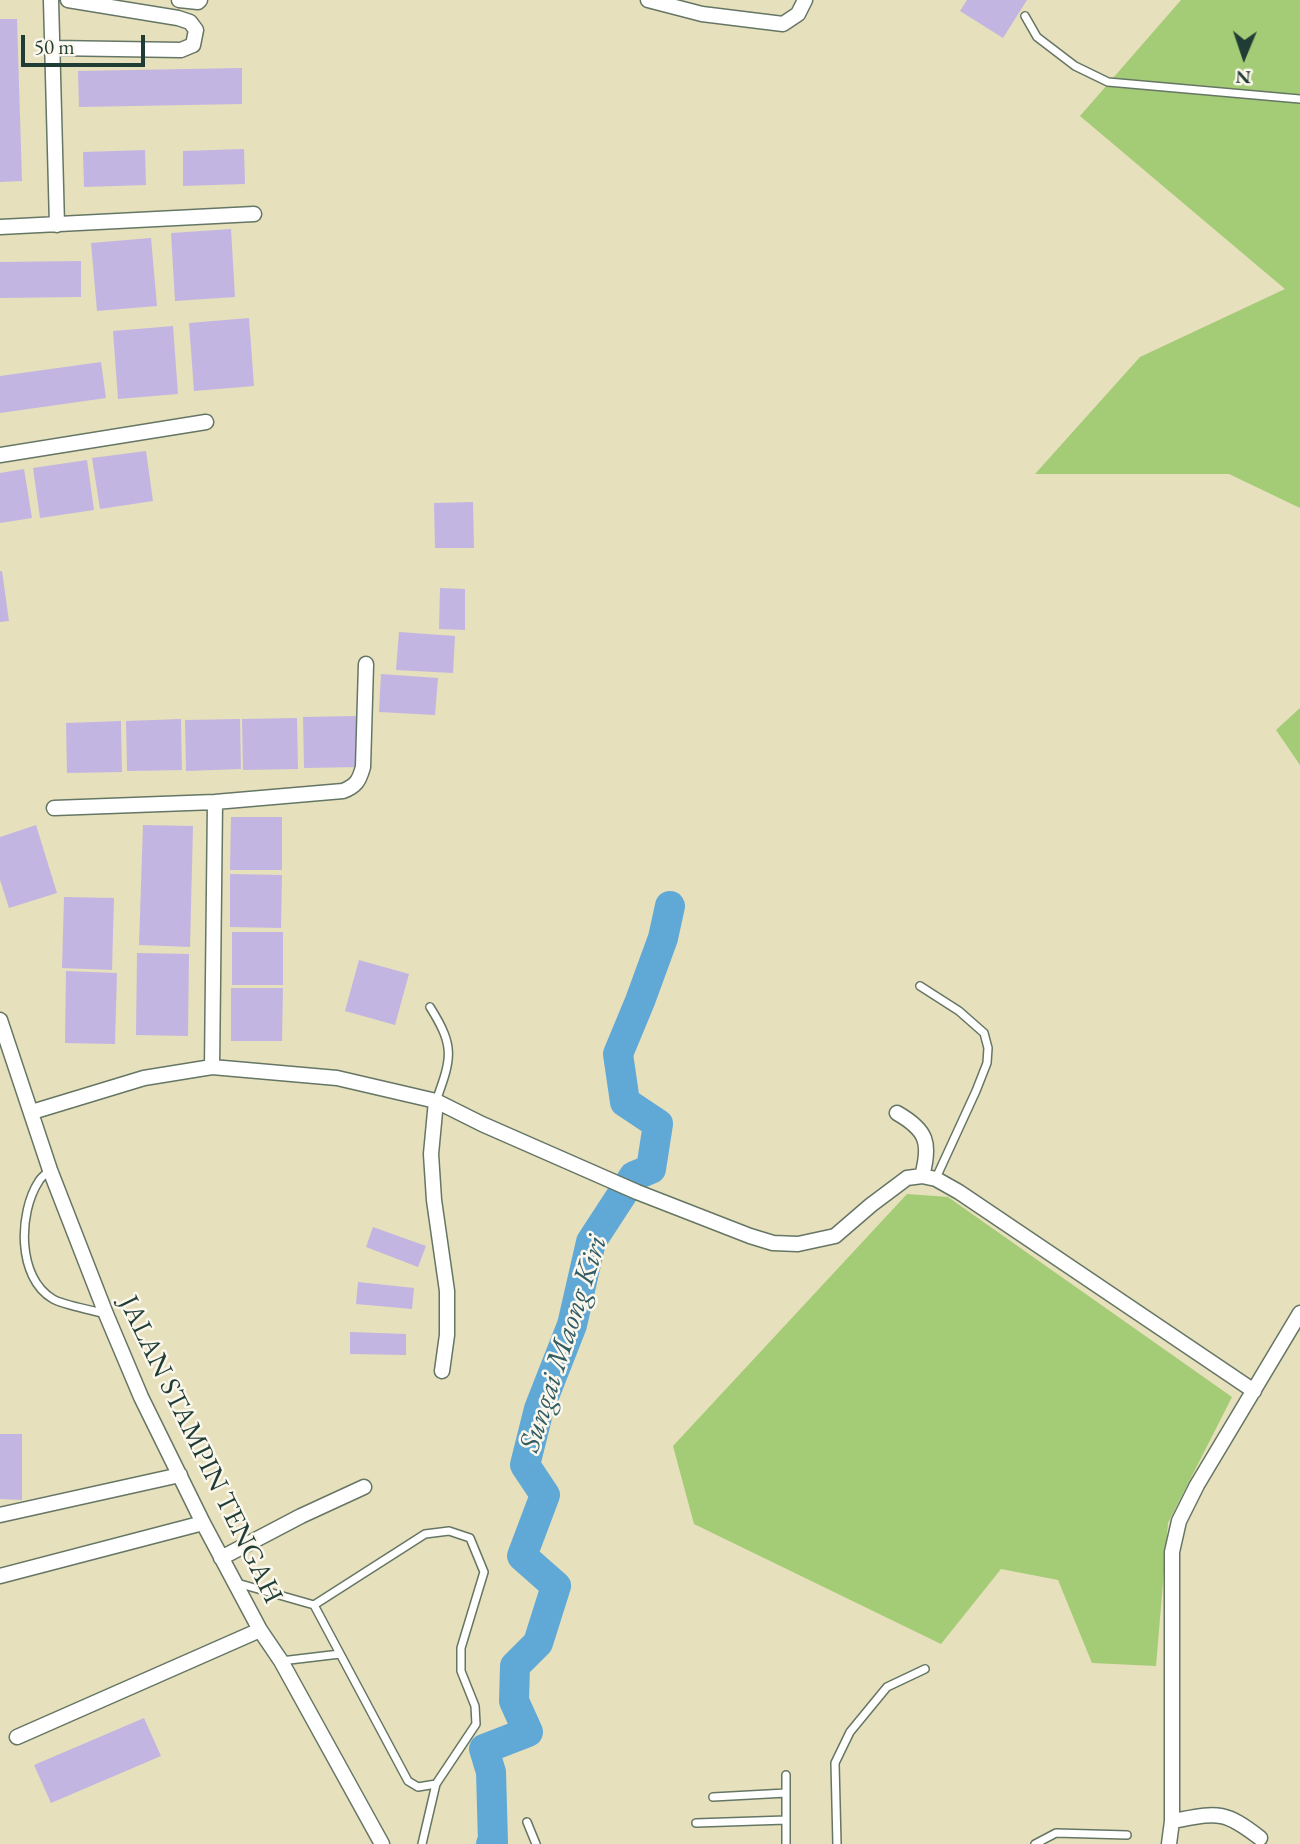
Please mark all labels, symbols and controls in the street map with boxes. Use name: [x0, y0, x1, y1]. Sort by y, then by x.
scale bar: [24, 21, 149, 65]
north arrow: [1209, 21, 1279, 91]
text: 50 m: [34, 33, 75, 60]
text: N: [1235, 65, 1251, 90]
water label: Sungai Maong Kiri: [512, 1231, 616, 1457]
street label: JALAN STAMPIN TENGAH: [111, 1291, 289, 1609]

